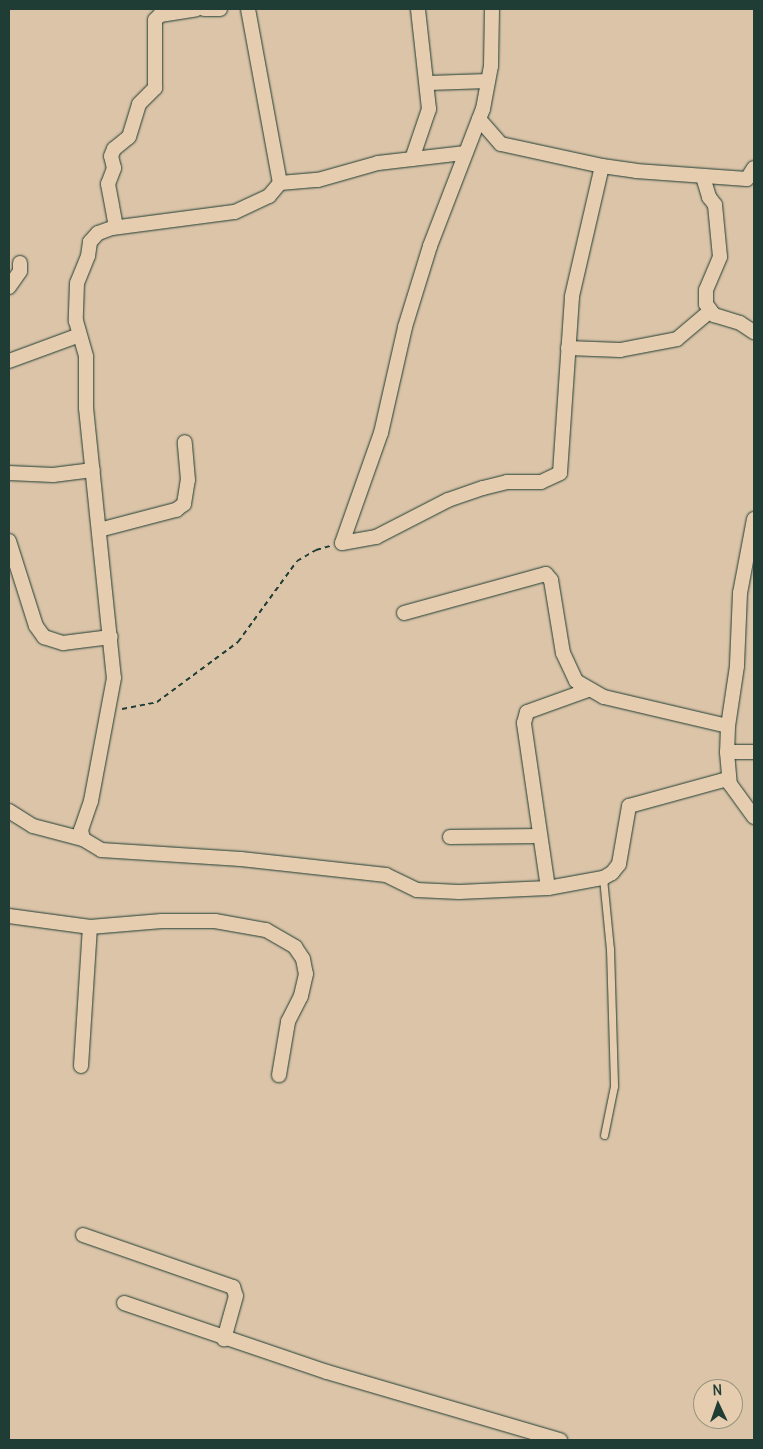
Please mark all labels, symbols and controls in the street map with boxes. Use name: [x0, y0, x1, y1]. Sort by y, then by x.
north arrow: [693, 1379, 743, 1429]
text: N: [712, 1381, 723, 1399]

